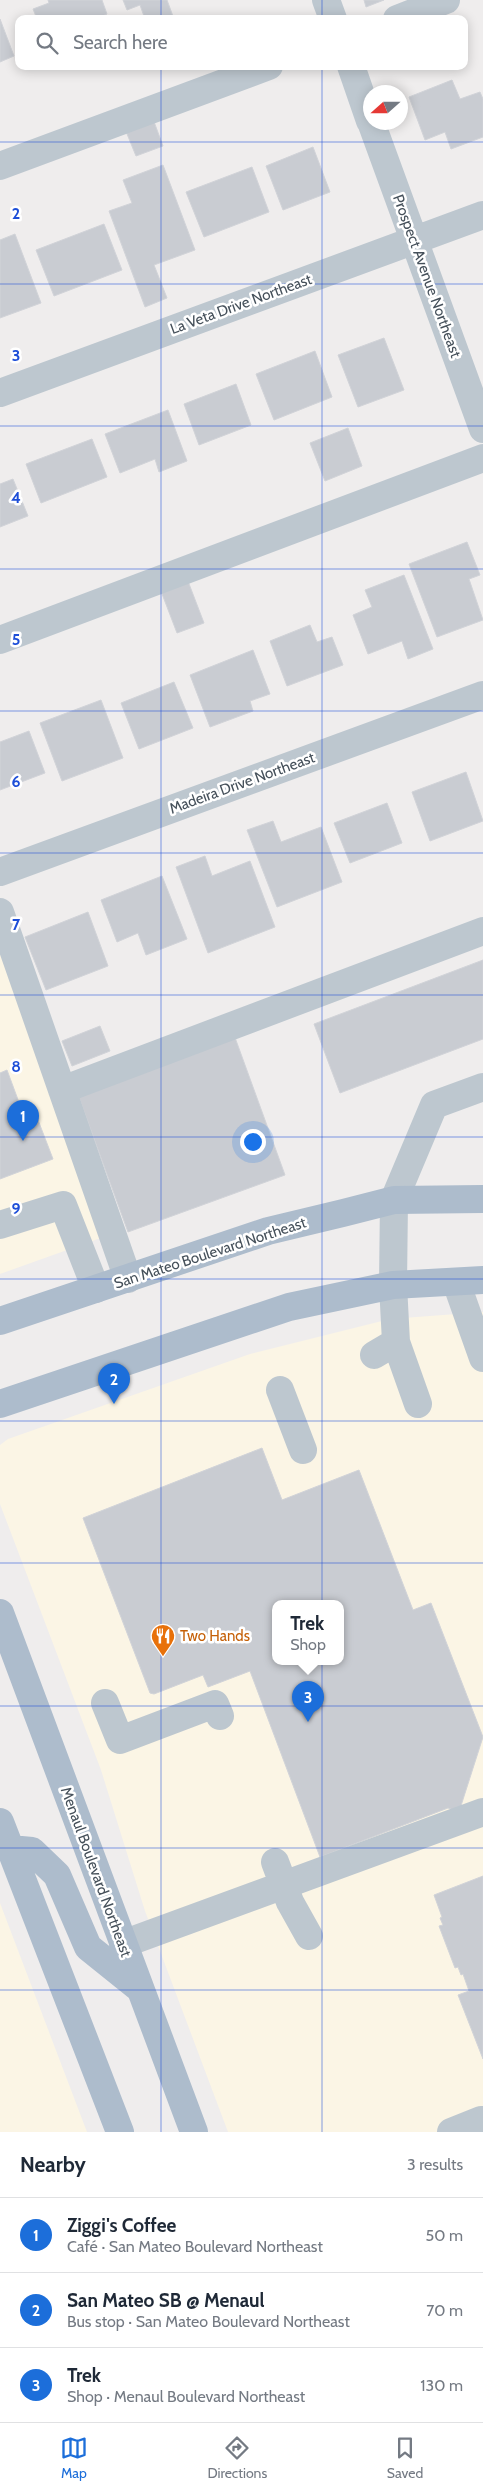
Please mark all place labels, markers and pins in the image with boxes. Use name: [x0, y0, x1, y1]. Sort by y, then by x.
pin: 1: [7, 1100, 39, 1141]
pin: 2: [98, 1363, 130, 1404]
restaurant icon: Two Hands: [150, 1623, 176, 1657]
place label: Two Hands: [180, 1627, 250, 1645]
pin: 3: [292, 1681, 324, 1722]

